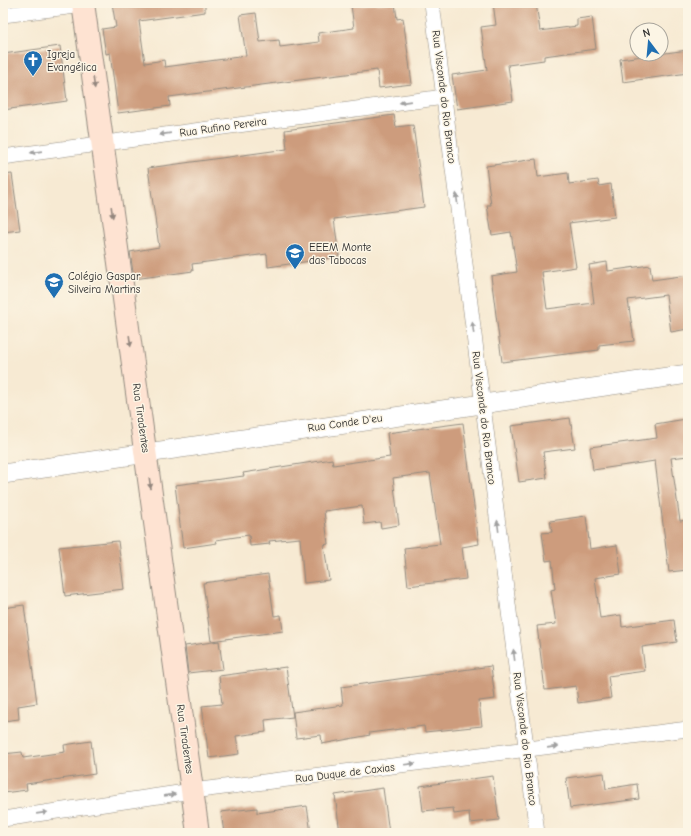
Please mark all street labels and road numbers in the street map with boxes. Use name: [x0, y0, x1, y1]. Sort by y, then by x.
street label: Rua Visconde do Rio Branco: [429, 29, 459, 165]
street label: Rua Rufino Pereira: [178, 114, 268, 140]
street label: Rua Visconde do Rio Branco: [469, 350, 499, 486]
street label: Rua Tiradentes: [130, 382, 152, 454]
street label: Rua Conde D'eu: [307, 411, 383, 435]
street label: Rua Visconde do Rio Branco: [510, 671, 540, 807]
street label: Rua Tiradentes: [174, 703, 196, 775]
street label: Rua Duque de Caxias: [295, 760, 396, 786]

